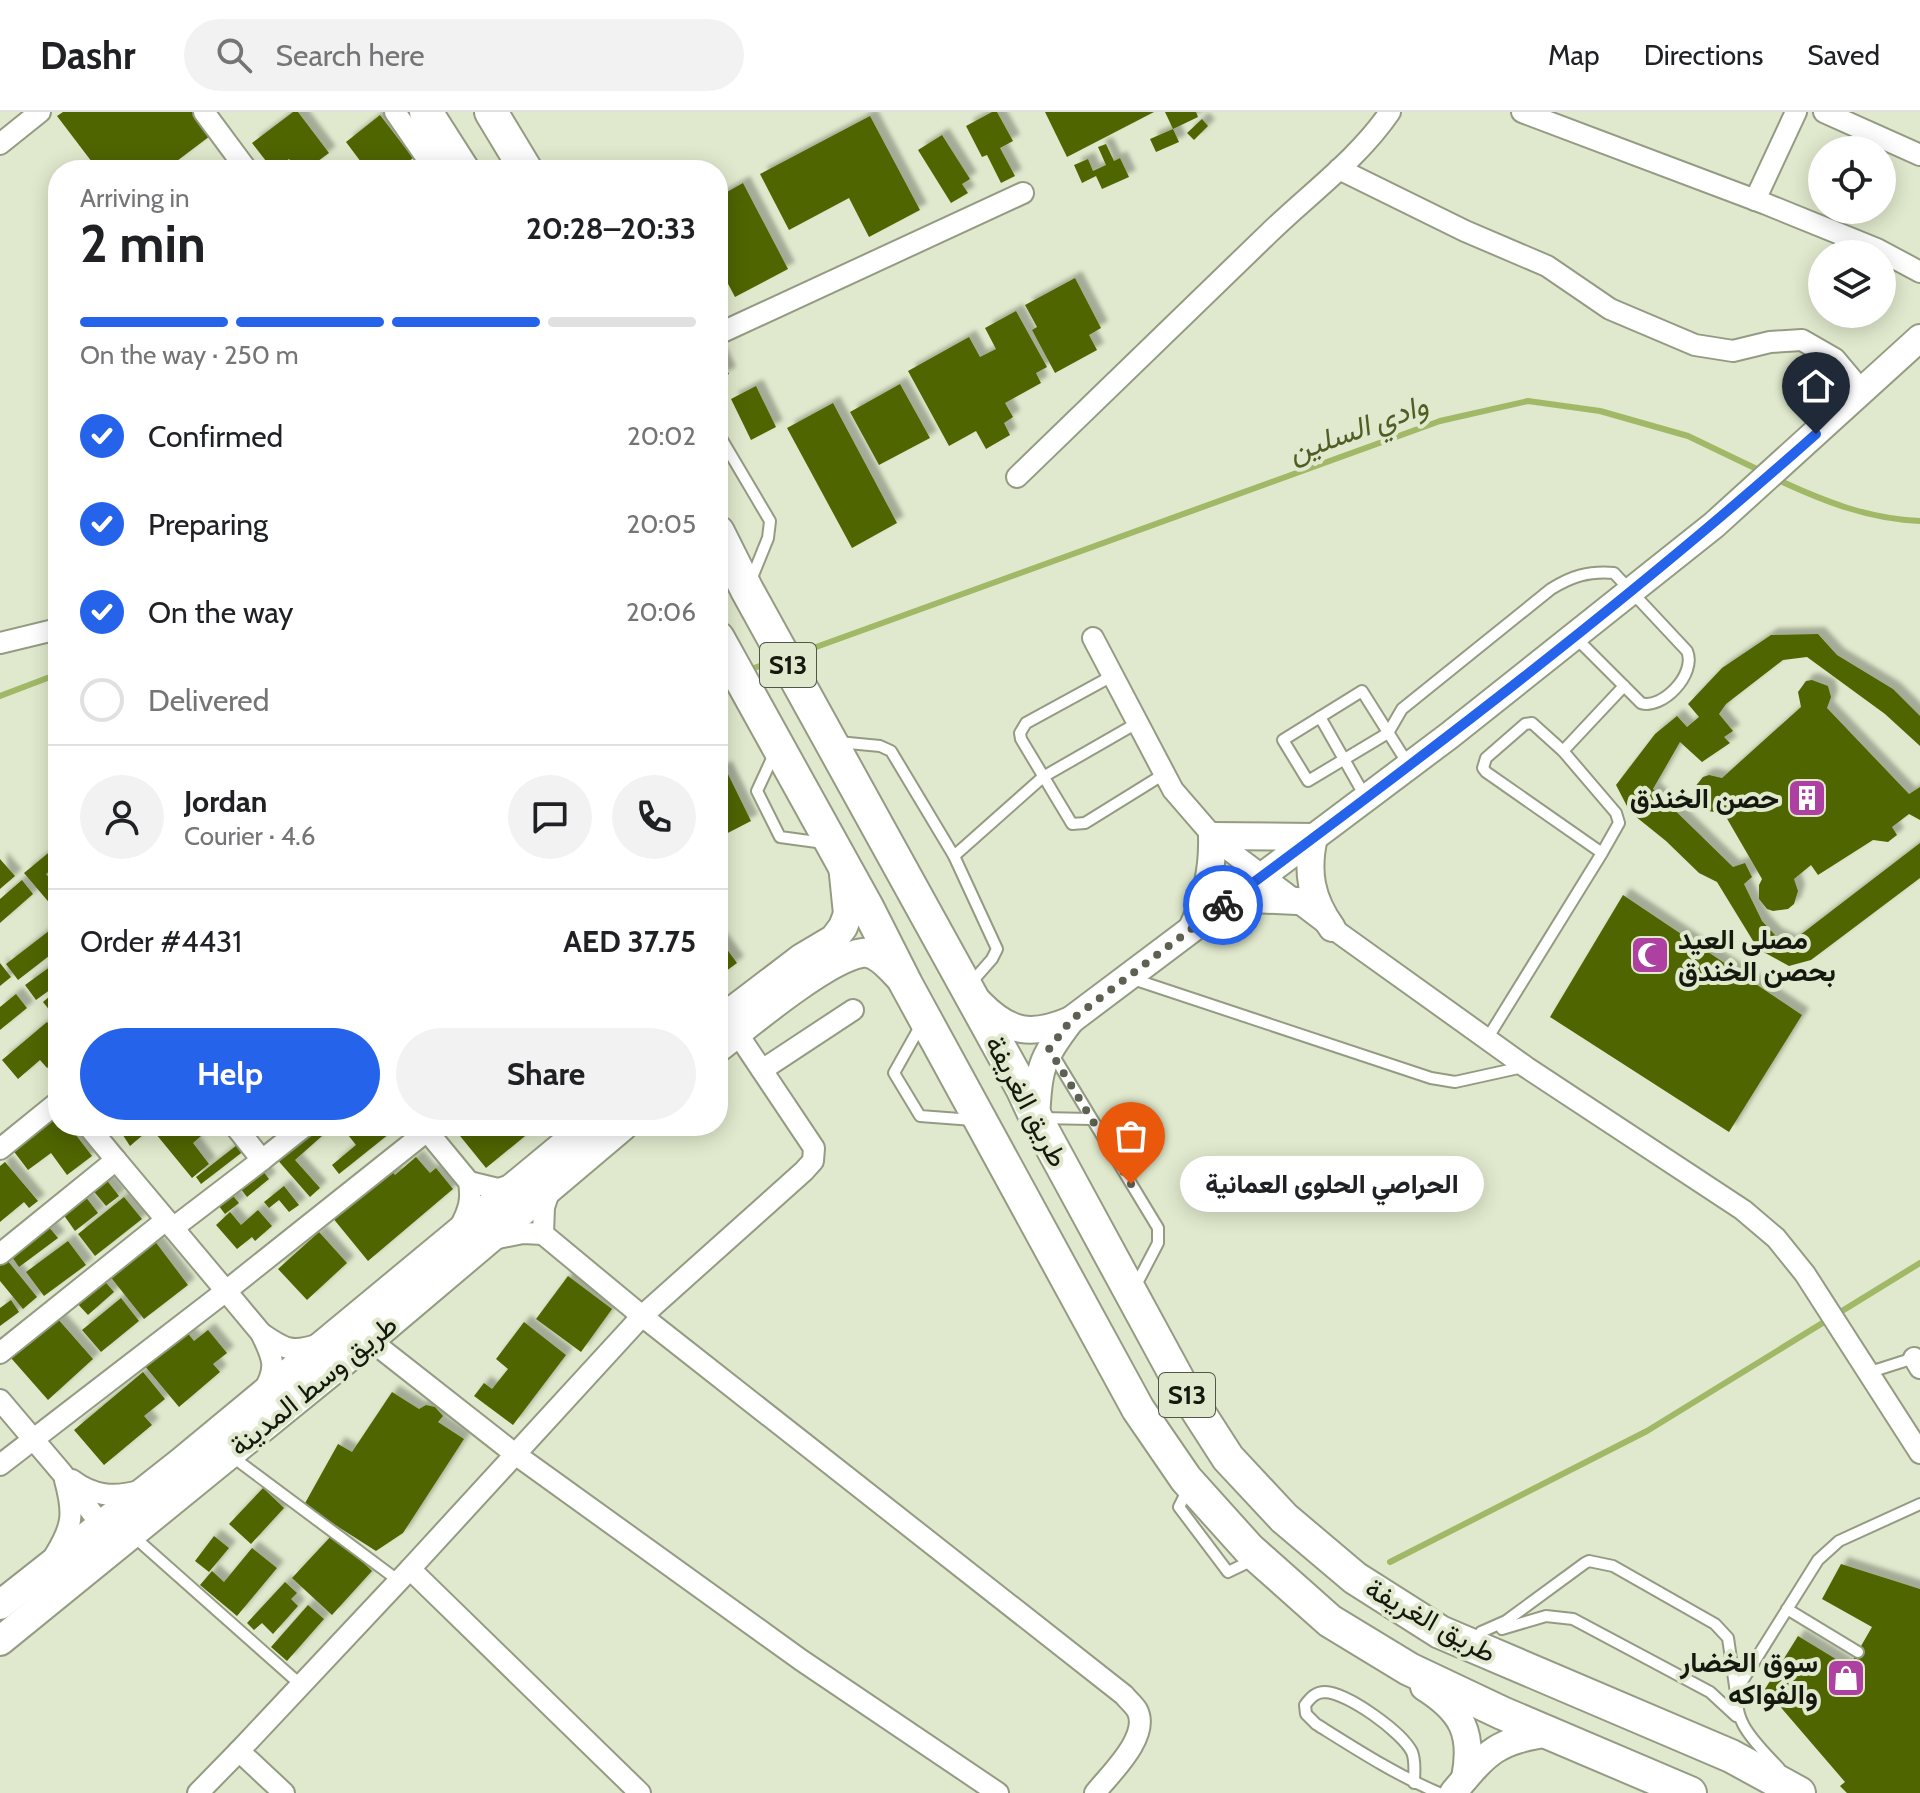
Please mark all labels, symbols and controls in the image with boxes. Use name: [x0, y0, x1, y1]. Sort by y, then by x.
search box: [184, 19, 744, 91]
text: Dashr: [40, 32, 136, 79]
icon: search: [212, 33, 256, 77]
text: Search here: [276, 37, 425, 74]
text: Map: [1548, 38, 1600, 72]
text: Directions: [1644, 38, 1763, 72]
text: Saved: [1807, 38, 1880, 72]
map controls: [1808, 136, 1896, 328]
button: locate: [1808, 136, 1896, 224]
text: Arriving in: [80, 182, 190, 214]
text: 20:28–20:33: [526, 210, 696, 247]
text: 2 min: [80, 212, 206, 275]
button: layers: [1808, 240, 1896, 328]
text: On the way · 250 m: [80, 339, 298, 371]
pin: [1782, 352, 1850, 434]
icon: home: [1794, 364, 1838, 408]
water label: وادي السلين: [1283, 386, 1435, 476]
icon: check: [80, 414, 124, 458]
text: Confirmed: [148, 418, 283, 455]
text: 20:02: [627, 420, 696, 452]
icon: check: [80, 502, 124, 546]
text: Preparing: [148, 506, 268, 543]
text: 20:05: [627, 508, 696, 540]
icon: check: [80, 590, 124, 634]
text: On the way: [148, 594, 293, 631]
text: 20:06: [626, 596, 696, 628]
road number: S13: [760, 643, 816, 687]
text: Delivered: [148, 682, 269, 719]
button: person: [80, 775, 164, 859]
button: chat: [508, 775, 592, 859]
button: phone: [612, 775, 696, 859]
building icon: حصن الخندق: [1786, 777, 1828, 819]
place label: حصن الخندق: [1630, 781, 1779, 815]
text: Jordan: [184, 783, 267, 820]
text: Courier · 4.6: [184, 820, 316, 852]
courier: [1183, 865, 1263, 945]
icon: bike: [1201, 883, 1245, 927]
place label: مصلى العيد بحصن الخندق: [1678, 922, 1836, 988]
text: Order #4431: [80, 923, 242, 960]
text: AED 37.75: [563, 923, 696, 960]
mosque icon: مصلى العيد بحصن الخندق: [1629, 934, 1671, 976]
button: Help: [80, 1028, 380, 1120]
button: Share: [396, 1028, 696, 1120]
street label: طريق الغريفة: [977, 1029, 1076, 1173]
pin: [1097, 1102, 1165, 1184]
icon: bag: [1109, 1114, 1153, 1158]
callout: الحراصي الحلوى العمانية: [1179, 1156, 1483, 1212]
text: الحراصي الحلوى العمانية: [1205, 1168, 1459, 1200]
street label: طريق وسط المدينة: [222, 1307, 404, 1464]
road number: S13: [1159, 1373, 1215, 1417]
street label: طريق الغريفة: [1359, 1570, 1502, 1671]
place label: سوق الخضار والفواكه: [1679, 1645, 1818, 1712]
shop icon: سوق الخضار والفواكه: [1825, 1657, 1867, 1699]

